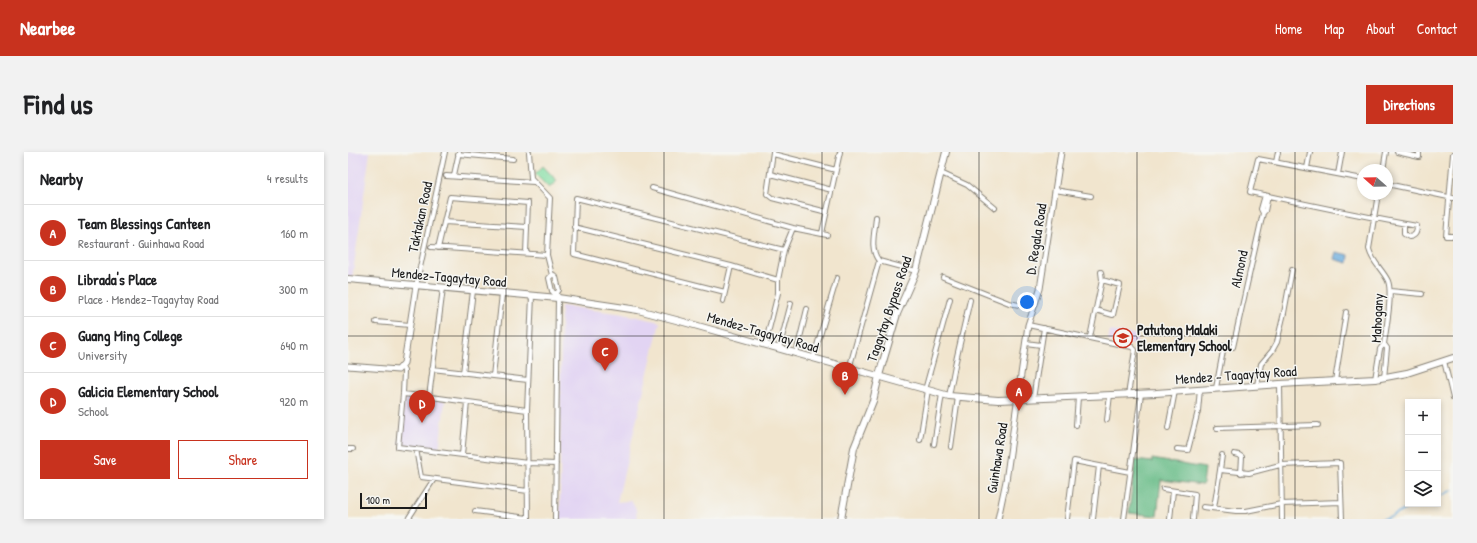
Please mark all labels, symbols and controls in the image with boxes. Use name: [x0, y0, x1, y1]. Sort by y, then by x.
text: Nearbee: [20, 15, 75, 41]
text: Home: [1275, 19, 1302, 38]
text: Map: [1324, 19, 1344, 38]
text: About: [1366, 19, 1395, 38]
text: Contact: [1417, 19, 1457, 38]
text: Find us: [24, 85, 93, 123]
button: Directions: [1366, 85, 1453, 124]
north arrow: [1357, 164, 1393, 200]
text: Nearby: [40, 167, 83, 190]
text: 4 results: [267, 169, 308, 187]
street label: Taktakan Road: [403, 179, 436, 254]
street label: D. Regala Road: [1021, 201, 1052, 276]
text: Team Blessings Canteen: [78, 213, 210, 234]
text: A: [50, 224, 56, 242]
text: 160 m: [280, 224, 308, 242]
text: Restaurant · Guinhawa Road: [78, 234, 204, 252]
street label: Almond: [1225, 248, 1252, 289]
street label: Tagaytay Bypass Road: [862, 253, 917, 365]
street label: Mendez-Tagaytay Road: [391, 262, 508, 292]
text: Librada's Place: [78, 269, 157, 290]
text: B: [50, 280, 56, 298]
text: 300 m: [279, 280, 308, 298]
text: Place · Mendez–Tagaytay Road: [78, 290, 219, 308]
your location: [1017, 292, 1037, 312]
street label: Mahogany: [1366, 293, 1388, 343]
street label: Mendez–Tagaytay Road: [705, 307, 822, 358]
place label: Patutong Malaki Elementary School: [1137, 320, 1232, 357]
text: Guang Ming College: [78, 325, 183, 346]
school or university icon: Patutong Malaki Elementary School: [1112, 327, 1134, 349]
text: C: [49, 336, 57, 354]
text: 640 m: [280, 336, 308, 354]
pin: C: [592, 338, 618, 371]
text: University: [78, 346, 127, 364]
street label: Mendez - Tagaytay Road: [1175, 361, 1298, 389]
pin: B: [832, 362, 858, 395]
pin: A: [1006, 378, 1032, 411]
text: Galicia Elementary School: [78, 381, 218, 402]
pin: D: [409, 390, 435, 423]
text: D: [50, 392, 56, 410]
text: 920 m: [279, 392, 308, 410]
map controls: [1405, 399, 1441, 507]
button: +: [1405, 399, 1441, 435]
text: School: [78, 402, 108, 420]
street label: Guinhawa Road: [982, 421, 1012, 495]
button: −: [1405, 435, 1441, 471]
button: Save: [40, 440, 170, 479]
button: Share: [178, 440, 308, 479]
button: layers: [1405, 471, 1441, 507]
scale bar: [360, 491, 427, 510]
text: 100 m: [366, 493, 390, 507]

